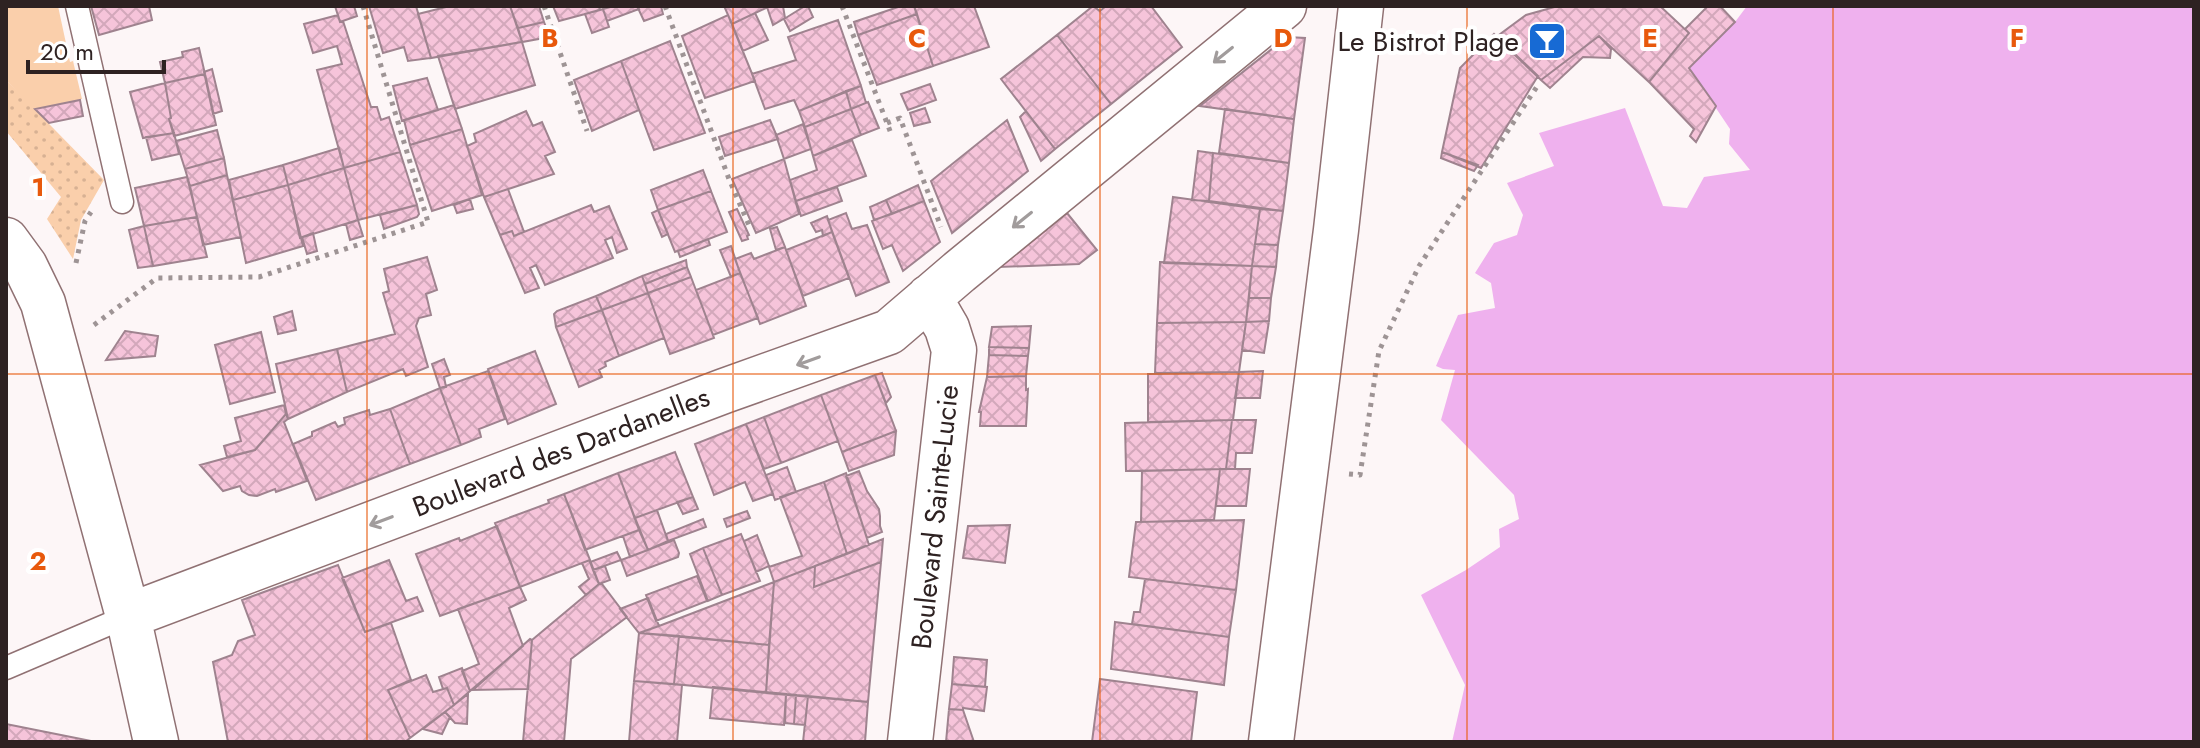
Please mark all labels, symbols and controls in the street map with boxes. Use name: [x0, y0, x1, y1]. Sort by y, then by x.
text: B: [541, 19, 559, 57]
text: C: [908, 19, 926, 57]
text: D: [1273, 19, 1293, 57]
text: E: [1642, 19, 1658, 57]
text: F: [2010, 19, 2024, 57]
bar icon: Le Bistrot Plage: [1526, 20, 1568, 62]
place label: Le Bistrot Plage: [1337, 21, 1519, 62]
scale bar: [28, 24, 164, 74]
text: 20 m: [40, 34, 94, 69]
one-way arrow: [1213, 47, 1234, 64]
text: 1: [31, 168, 45, 206]
one-way arrow: [1012, 211, 1033, 229]
one-way arrow: [796, 355, 821, 369]
street label: Boulevard des Dardanelles: [407, 376, 715, 528]
street label: Boulevard Sainte-Lucie: [901, 383, 969, 651]
one-way arrow: [369, 515, 394, 529]
text: 2: [29, 542, 47, 580]

